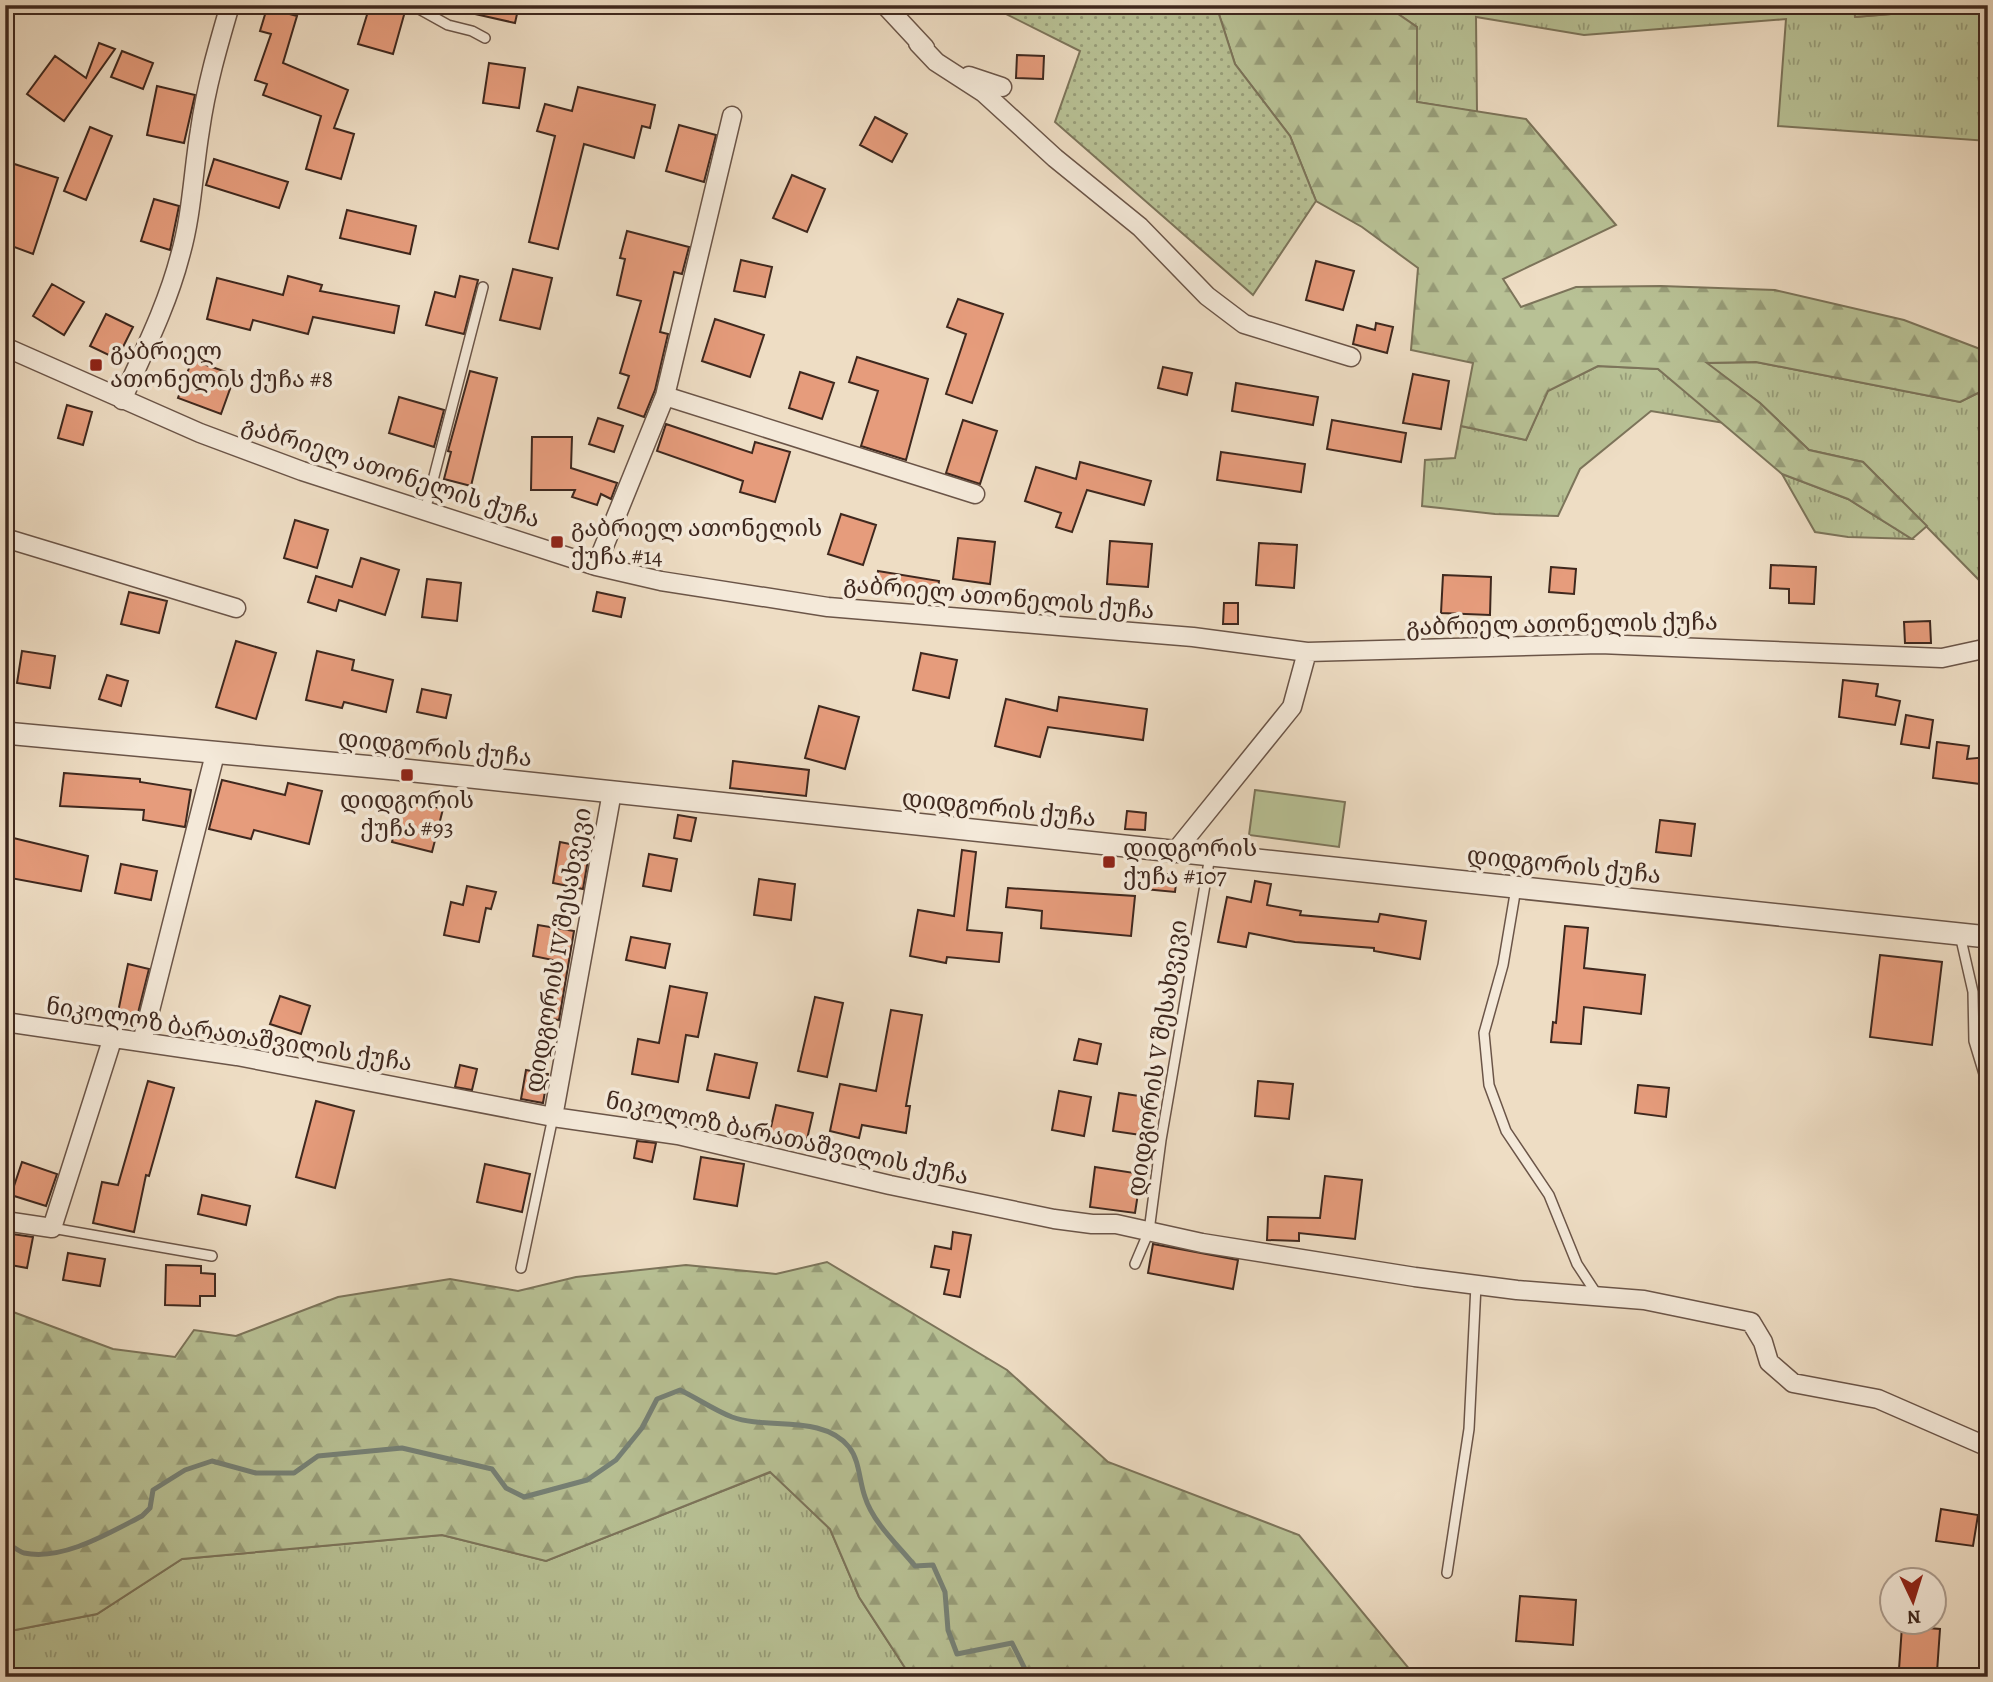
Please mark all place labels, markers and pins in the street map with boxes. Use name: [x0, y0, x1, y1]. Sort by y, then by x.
place label: გაბრიელ ათონელის ქუჩა #8: [110, 335, 333, 395]
marker: გაბრიელ ათონელის ქუჩა #8: [88, 357, 104, 373]
place label: გაბრიელ ათონელის ქუჩა #14: [571, 512, 822, 572]
marker: გაბრიელ ათონელის ქუჩა #14: [549, 534, 565, 550]
marker: დიდგორის ქუჩა #93: [399, 767, 415, 783]
place label: დიდგორის ქუჩა #93: [340, 784, 474, 844]
place label: დიდგორის ქუჩა #107: [1123, 832, 1257, 892]
marker: დიდგორის ქუჩა #107: [1101, 854, 1117, 870]

